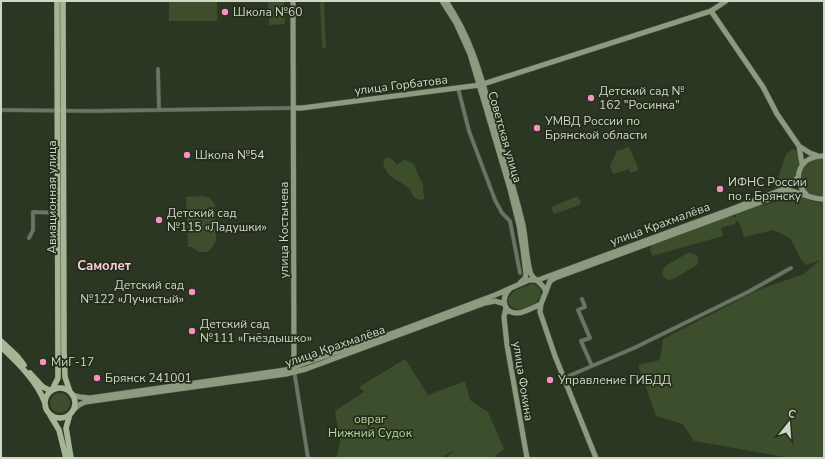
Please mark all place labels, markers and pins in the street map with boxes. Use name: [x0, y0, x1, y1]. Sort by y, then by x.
place label: Школа №60: [233, 4, 302, 20]
marker: Школа №60: [220, 7, 230, 17]
place label: Детский сад № 162 "Росинка": [599, 83, 685, 113]
marker: Детский сад № 162 "Росинка": [586, 93, 596, 103]
place label: УМВД России по Брянской области: [544, 113, 647, 143]
marker: УМВД России по Брянской области: [532, 123, 542, 133]
place label: Школа №54: [195, 147, 264, 163]
marker: Школа №54: [182, 150, 192, 160]
place label: ИФНС России по г. Брянску: [728, 174, 807, 204]
marker: ИФНС России по г. Брянску: [715, 184, 725, 194]
place label: Детский сад №115 «Ладушки»: [167, 205, 267, 235]
marker: Детский сад №115 «Ладушки»: [154, 215, 164, 225]
place label: Детский сад №122 «Лучистый»: [80, 277, 184, 307]
marker: Детский сад №122 «Лучистый»: [187, 287, 197, 297]
place label: Детский сад №111 «Гнёздышко»: [200, 316, 312, 346]
marker: Детский сад №111 «Гнёздышко»: [187, 326, 197, 336]
place label: МиГ-17: [51, 354, 94, 370]
marker: МиГ-17: [38, 357, 48, 367]
place label: Брянск 241001: [105, 370, 192, 386]
place label: Управление ГИБДД: [557, 372, 672, 388]
marker: Брянск 241001: [92, 373, 102, 383]
marker: Управление ГИБДД: [545, 375, 555, 385]

